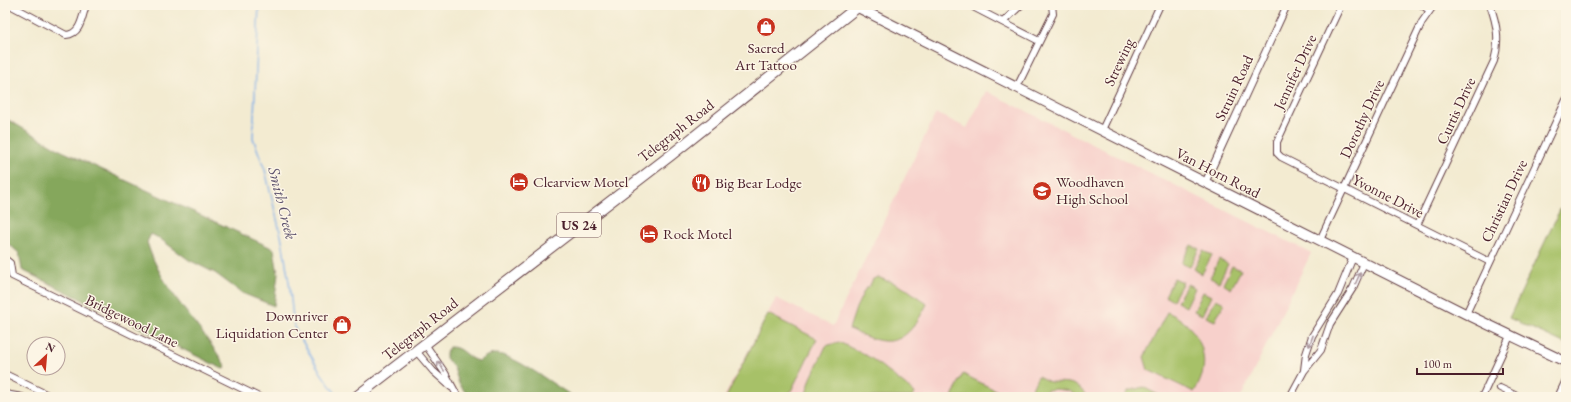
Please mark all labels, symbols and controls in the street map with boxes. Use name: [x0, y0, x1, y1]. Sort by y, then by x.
shop icon: Sacred Art Tattoo: [755, 16, 777, 38]
street label: Jennifer Drive: [1268, 31, 1320, 114]
street label: Strewing: [1099, 34, 1138, 89]
place label: Sacred Art Tattoo: [734, 38, 797, 74]
street label: Struin Road: [1210, 51, 1257, 124]
street label: Curtis Drive: [1432, 74, 1479, 147]
street label: Dorothy Drive: [1335, 76, 1388, 161]
street label: Telegraph Road: [634, 95, 718, 166]
street label: Van Horn Road: [1173, 143, 1264, 202]
street label: Christian Drive: [1476, 156, 1531, 245]
water label: Smith Creek: [263, 164, 302, 242]
street label: Yvonne Drive: [1349, 169, 1427, 222]
hotel icon: Clearview Motel: [508, 171, 530, 193]
place label: Clearview Motel: [533, 172, 629, 191]
restaurant icon: Big Bear Lodge: [690, 172, 712, 194]
place label: Woodhaven High School: [1056, 172, 1129, 208]
place label: Big Bear Lodge: [715, 173, 802, 192]
school or university icon: Woodhaven High School: [1031, 180, 1053, 202]
road number: US 24: [557, 213, 601, 237]
hotel icon: Rock Motel: [638, 223, 660, 245]
place label: Rock Motel: [663, 224, 732, 243]
one-way arrow: [1355, 272, 1362, 284]
street label: Bridgewood Lane: [83, 290, 182, 351]
street label: Telegraph Road: [378, 293, 462, 364]
place label: Downriver Liquidation Center: [216, 306, 328, 342]
shop icon: Downriver Liquidation Center: [331, 314, 353, 336]
one-way arrow: [1306, 335, 1314, 347]
north arrow: [26, 336, 66, 376]
text: N: [43, 339, 58, 355]
scale bar: [1417, 350, 1503, 376]
text: 100 m: [1423, 356, 1453, 372]
one-way arrow: [437, 361, 445, 372]

